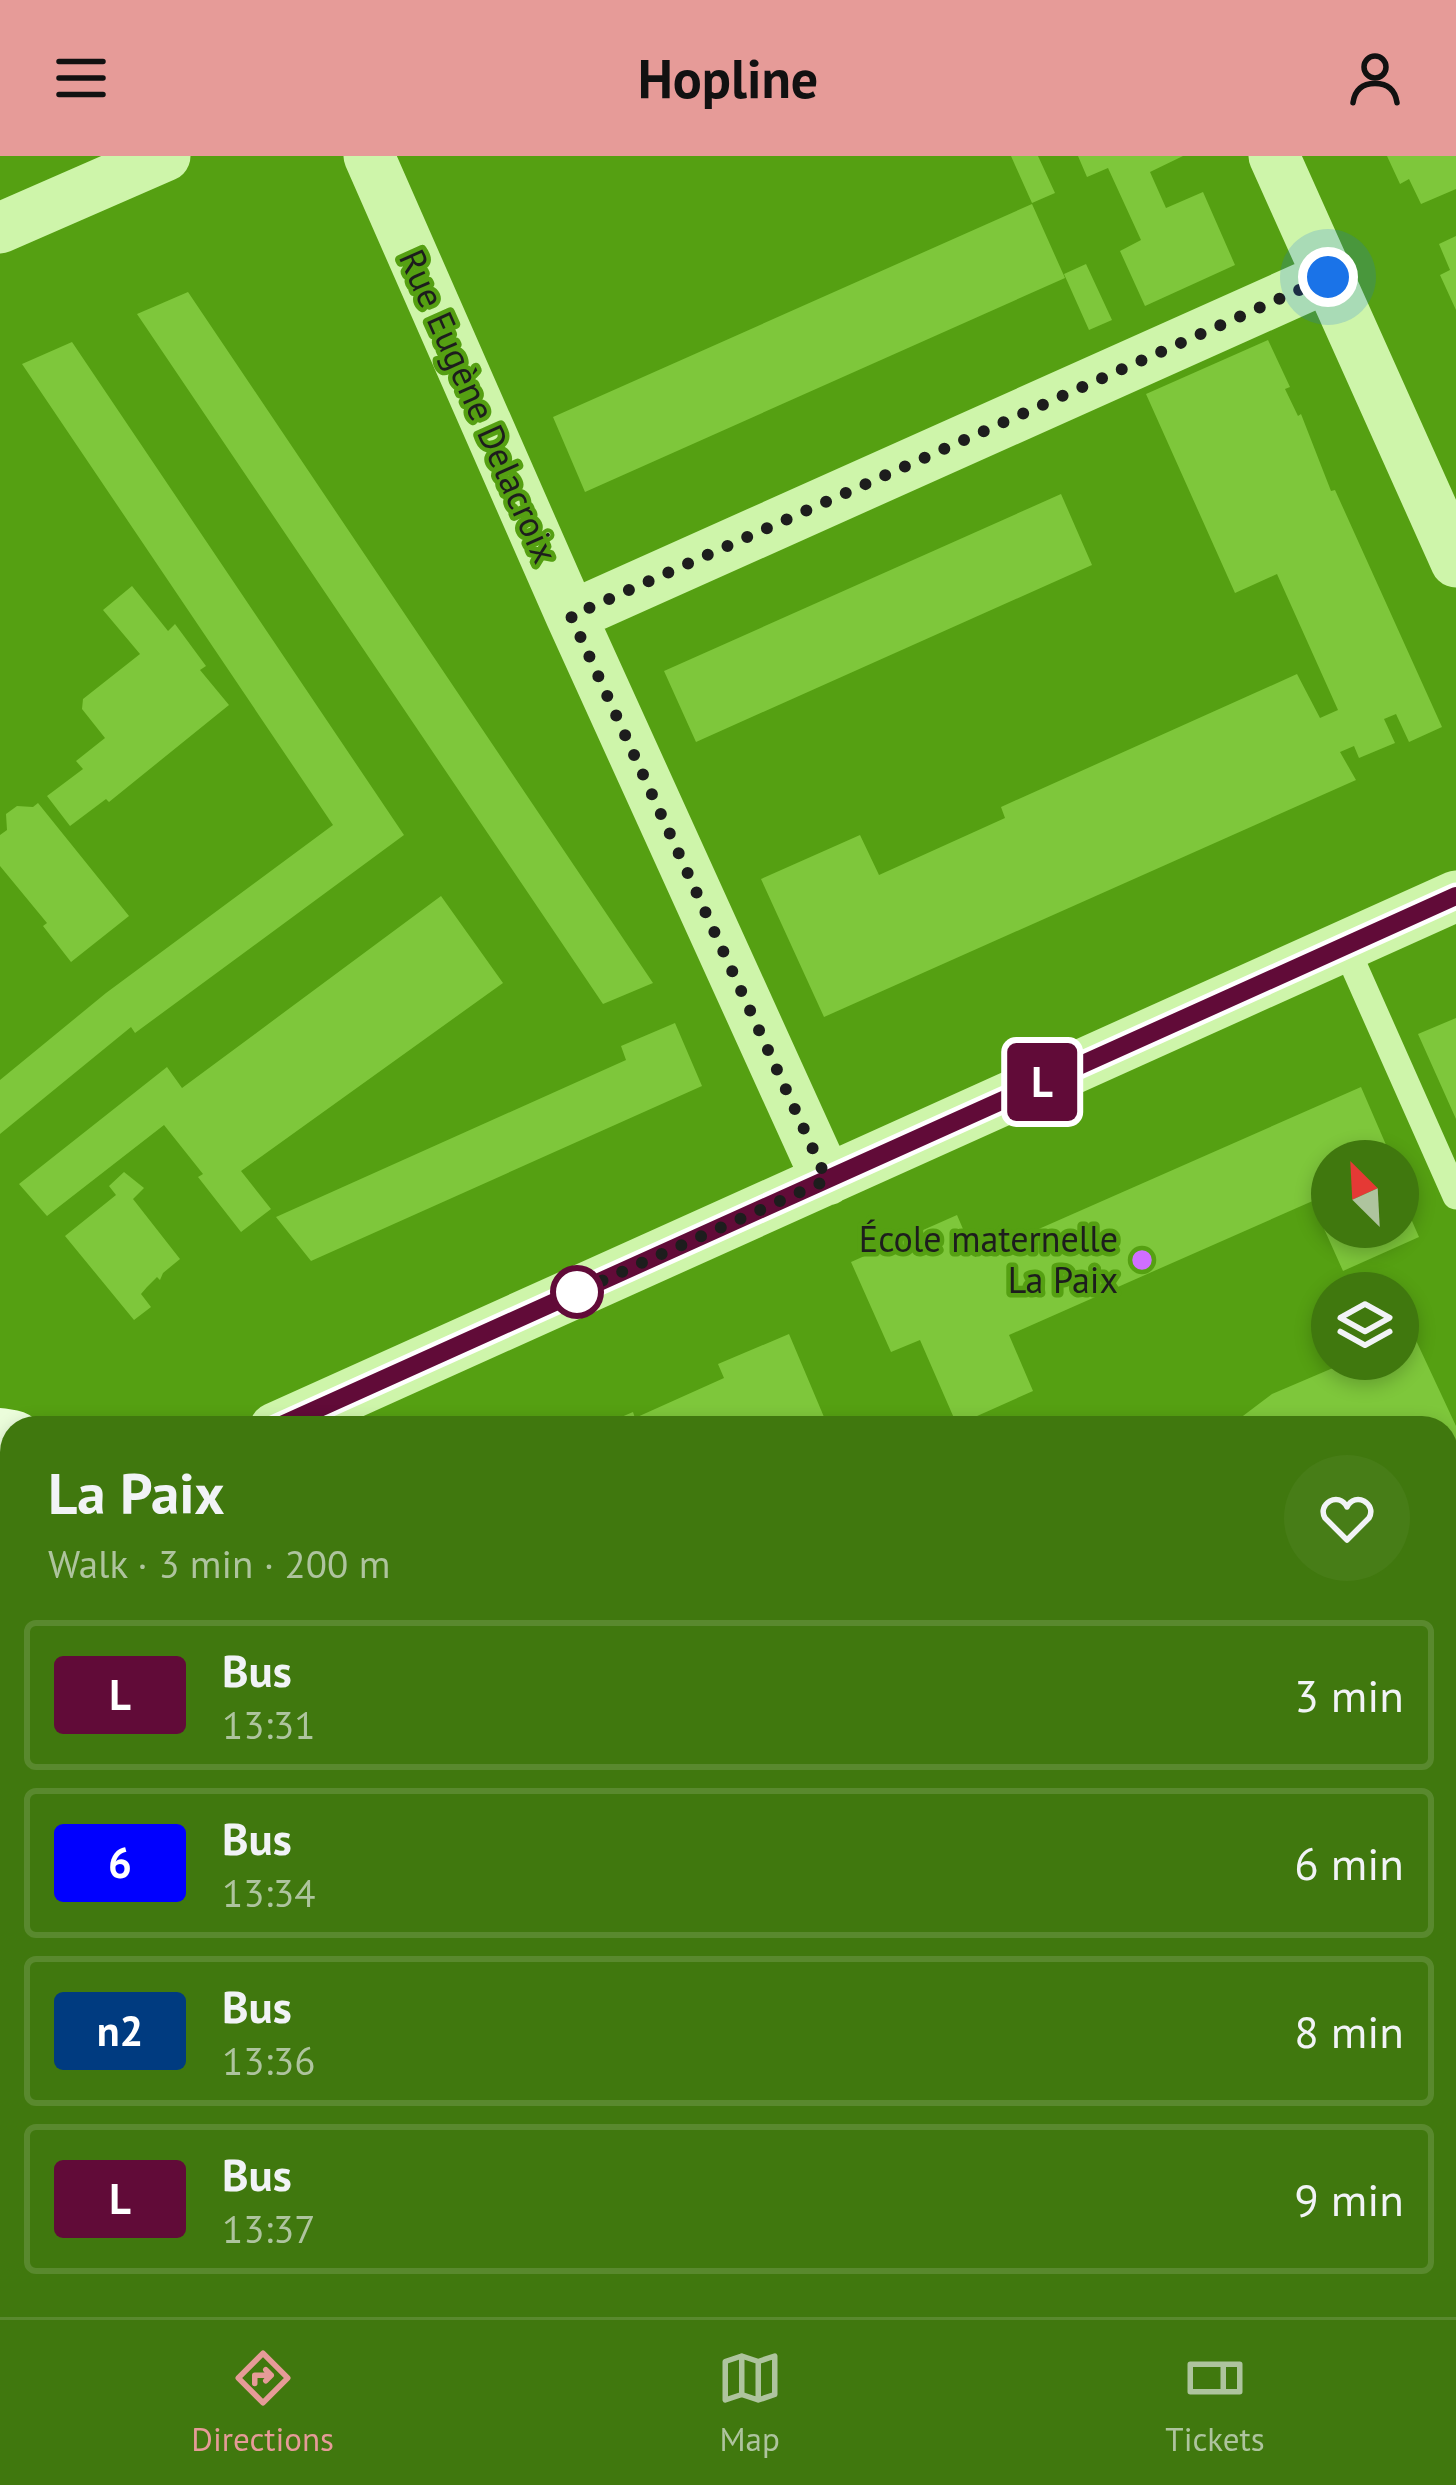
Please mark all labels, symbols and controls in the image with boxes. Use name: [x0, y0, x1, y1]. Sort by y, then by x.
text: Hopline: [638, 43, 818, 113]
icon: menu: [48, 45, 114, 111]
icon: person: [1342, 45, 1408, 111]
street label: Rue Eugène Delacroix: [389, 242, 570, 570]
your location: [1298, 247, 1358, 307]
line badge: L: [1003, 1043, 1081, 1121]
text: L: [1031, 1054, 1053, 1109]
north arrow: [1311, 1140, 1419, 1248]
map controls: [1311, 1140, 1419, 1380]
place label: École maternelle La Paix: [859, 1215, 1118, 1303]
marker: École maternelle La Paix: [1129, 1247, 1155, 1273]
unlabelled marker: [552, 1267, 602, 1317]
button: layers: [1311, 1272, 1419, 1380]
button: heart: [1284, 1455, 1410, 1581]
text: La Paix: [48, 1456, 224, 1530]
text: Walk · 3 min · 200 m: [48, 1538, 390, 1589]
text: Bus: [222, 1641, 292, 1699]
text: 3 min: [1294, 1666, 1404, 1724]
text: L: [109, 1667, 131, 1722]
text: 13:31: [222, 1699, 316, 1750]
text: Bus: [222, 1809, 292, 1867]
text: 6 min: [1294, 1834, 1404, 1892]
text: 6: [108, 1835, 132, 1890]
text: 13:34: [222, 1867, 316, 1918]
text: Bus: [222, 1977, 292, 2035]
text: 8 min: [1294, 2002, 1404, 2060]
text: n2: [97, 2003, 143, 2058]
text: 13:36: [222, 2035, 316, 2086]
text: Bus: [222, 2145, 292, 2203]
text: 9 min: [1294, 2170, 1404, 2228]
text: L: [109, 2171, 131, 2226]
text: 13:37: [222, 2203, 316, 2254]
tab: Directions: [191, 2345, 334, 2460]
tab: Map: [717, 2345, 783, 2460]
tab: Tickets: [1165, 2345, 1265, 2460]

